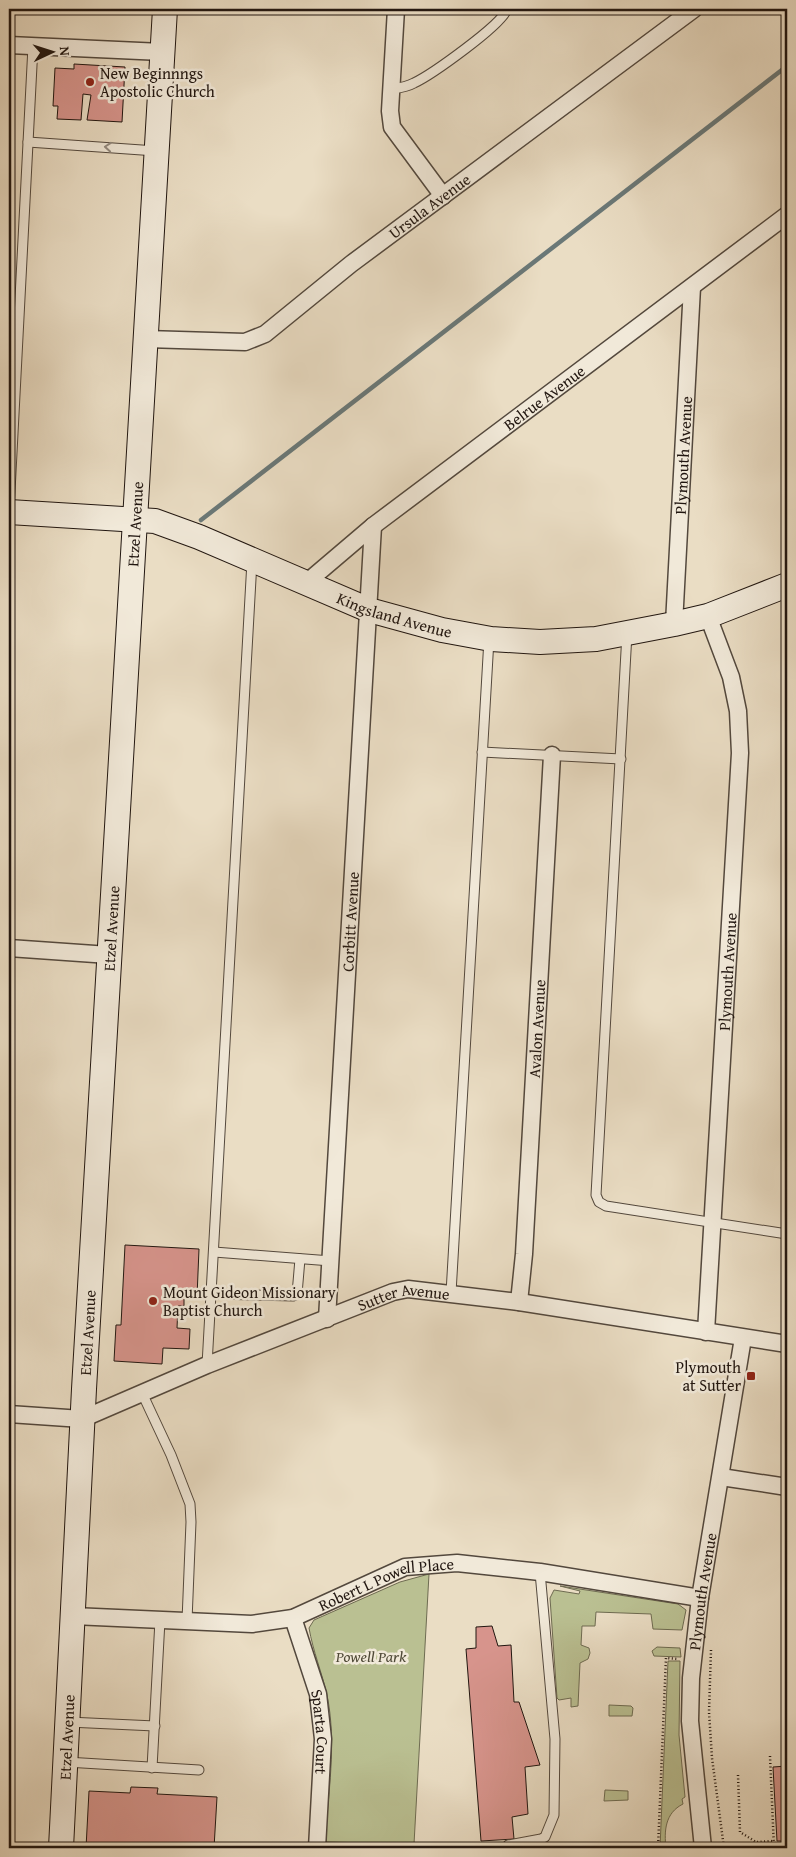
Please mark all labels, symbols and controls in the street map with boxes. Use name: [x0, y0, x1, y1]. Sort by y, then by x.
north arrow: [28, 28, 78, 78]
text: N: [55, 46, 75, 57]
place label: New Beginnngs Apostolic Church: [100, 61, 215, 103]
marker: New Beginnngs Apostolic Church: [84, 76, 96, 88]
one-way arrow: [104, 141, 112, 152]
street label: Ursula Avenue: [383, 167, 475, 244]
street label: Belrue Avenue: [498, 359, 590, 436]
street label: Plymouth Avenue: [668, 396, 698, 515]
street label: Etzel Avenue: [120, 481, 149, 567]
street label: Kingsland Avenue: [333, 586, 454, 644]
street label: Corbitt Avenue: [335, 871, 365, 972]
street label: Etzel Avenue: [97, 885, 126, 972]
street label: Plymouth Avenue: [712, 912, 743, 1031]
street label: Avalon Avenue: [522, 979, 551, 1078]
street label: Sutter Avenue: [354, 1277, 451, 1317]
place label: Mount Gideon Missionary Baptist Church: [163, 1280, 336, 1322]
street label: Etzel Avenue: [73, 1289, 102, 1376]
marker: Mount Gideon Missionary Baptist Church: [147, 1295, 159, 1307]
place label: Plymouth at Sutter: [675, 1355, 741, 1397]
marker: Plymouth at Sutter: [745, 1370, 757, 1382]
street label: Plymouth Avenue: [682, 1531, 723, 1651]
street label: Robert L Powell Place: [314, 1551, 455, 1617]
park label: Powell Park: [335, 1644, 407, 1668]
street label: Sparta Court: [305, 1686, 335, 1775]
street label: Etzel Avenue: [52, 1694, 81, 1780]

